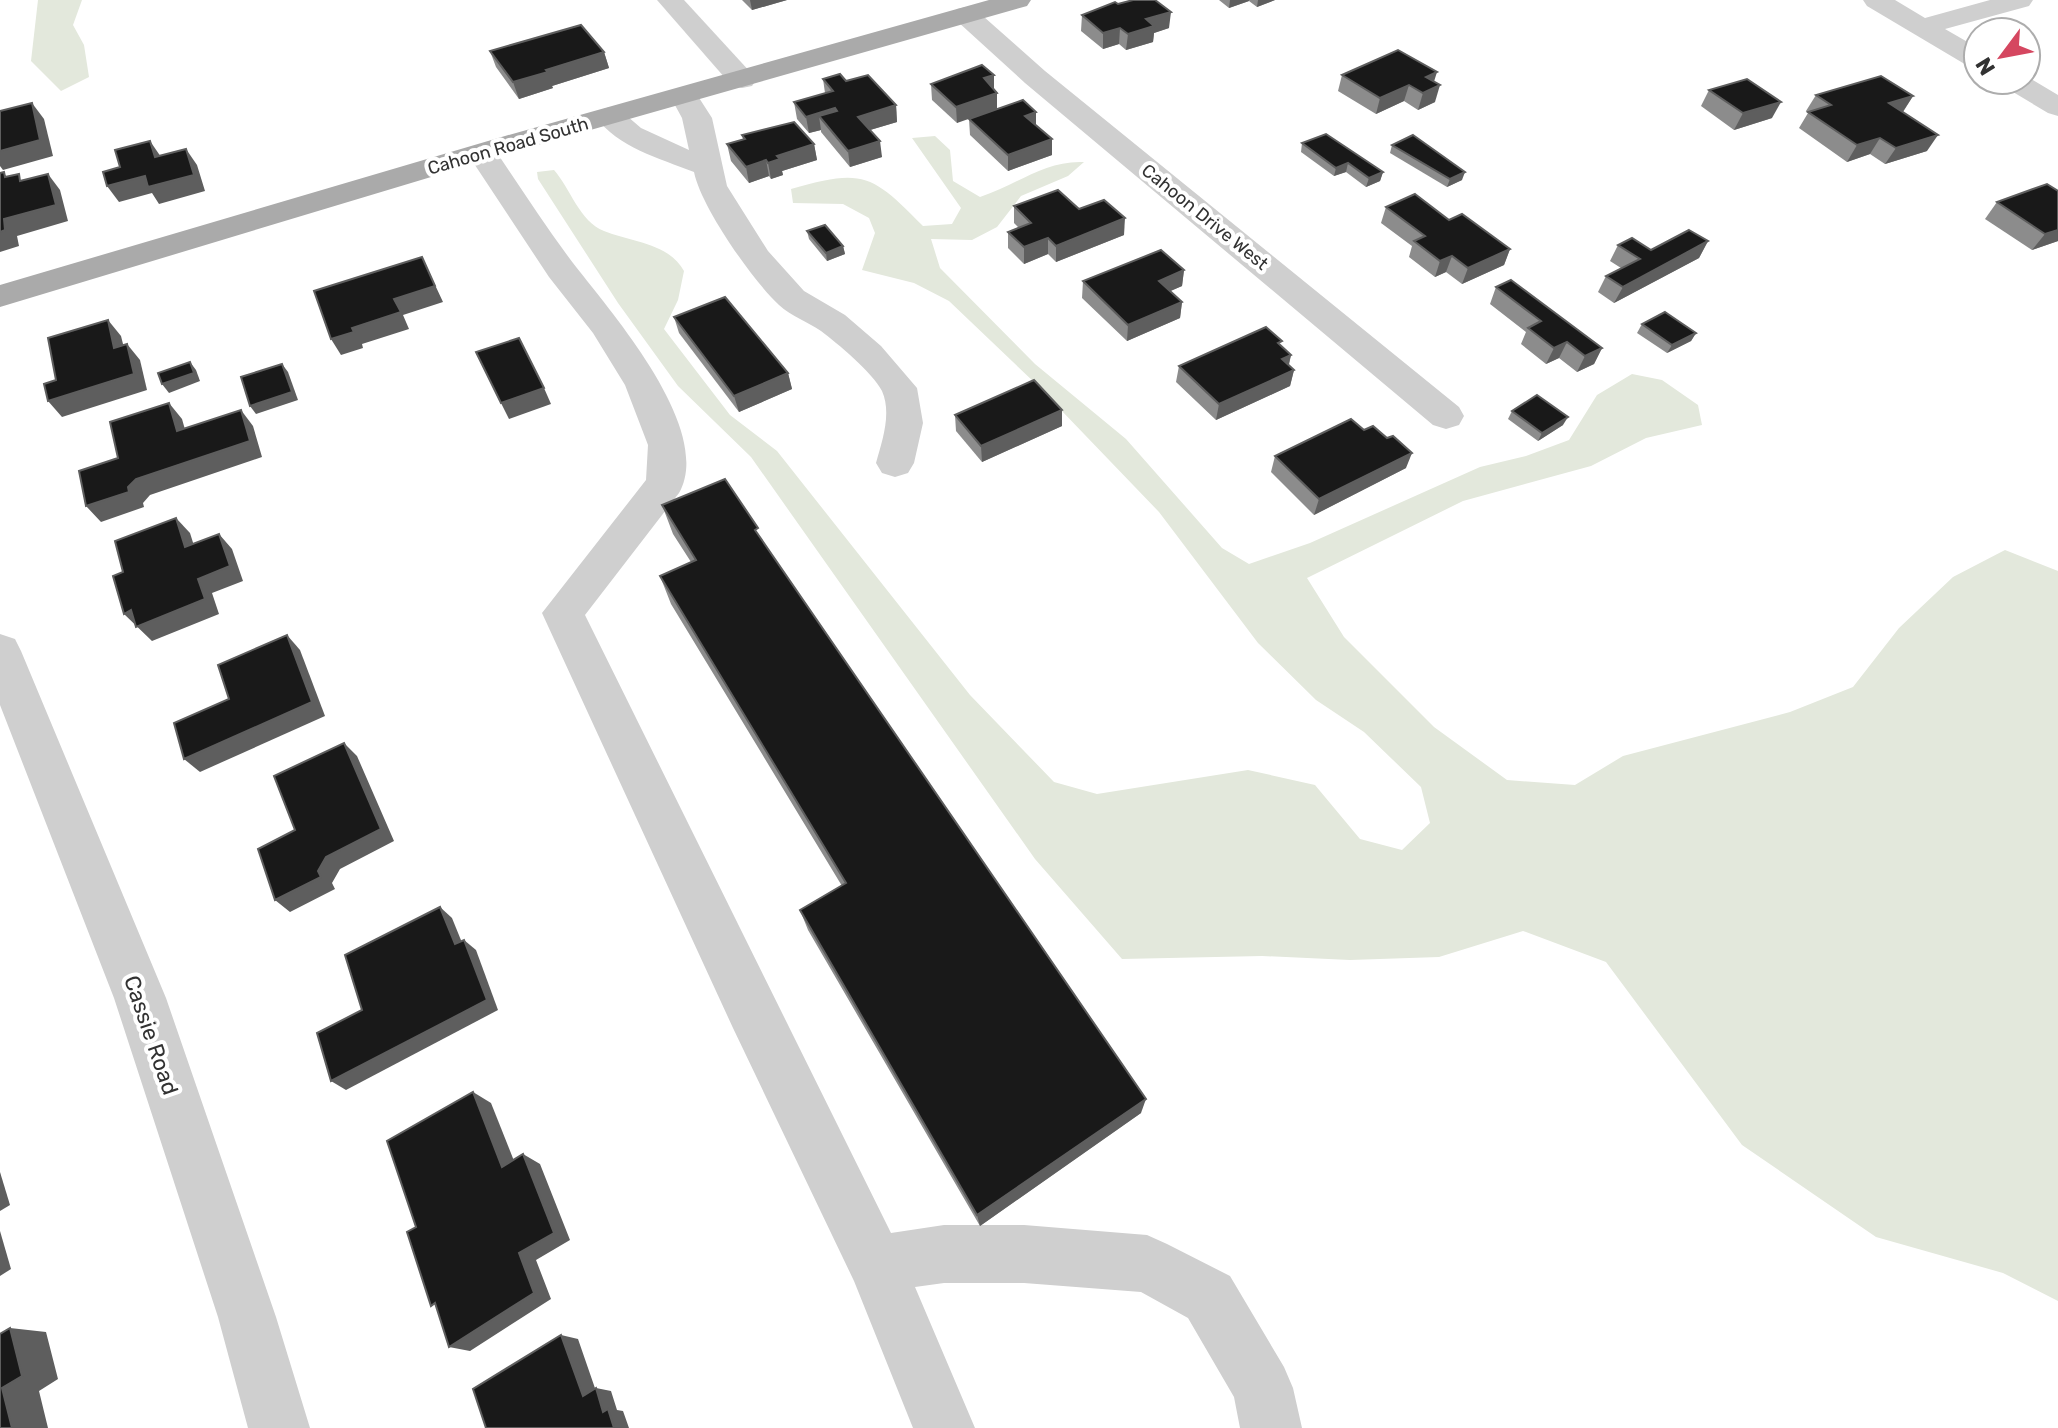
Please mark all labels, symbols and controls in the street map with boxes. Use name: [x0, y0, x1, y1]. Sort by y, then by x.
north arrow: [1962, 16, 2042, 96]
text: N: [1970, 52, 2001, 80]
street label: Cahoon Road South: [425, 113, 591, 179]
street label: Cahoon Drive West: [1137, 159, 1273, 275]
street label: Cassie Road: [118, 972, 184, 1098]

